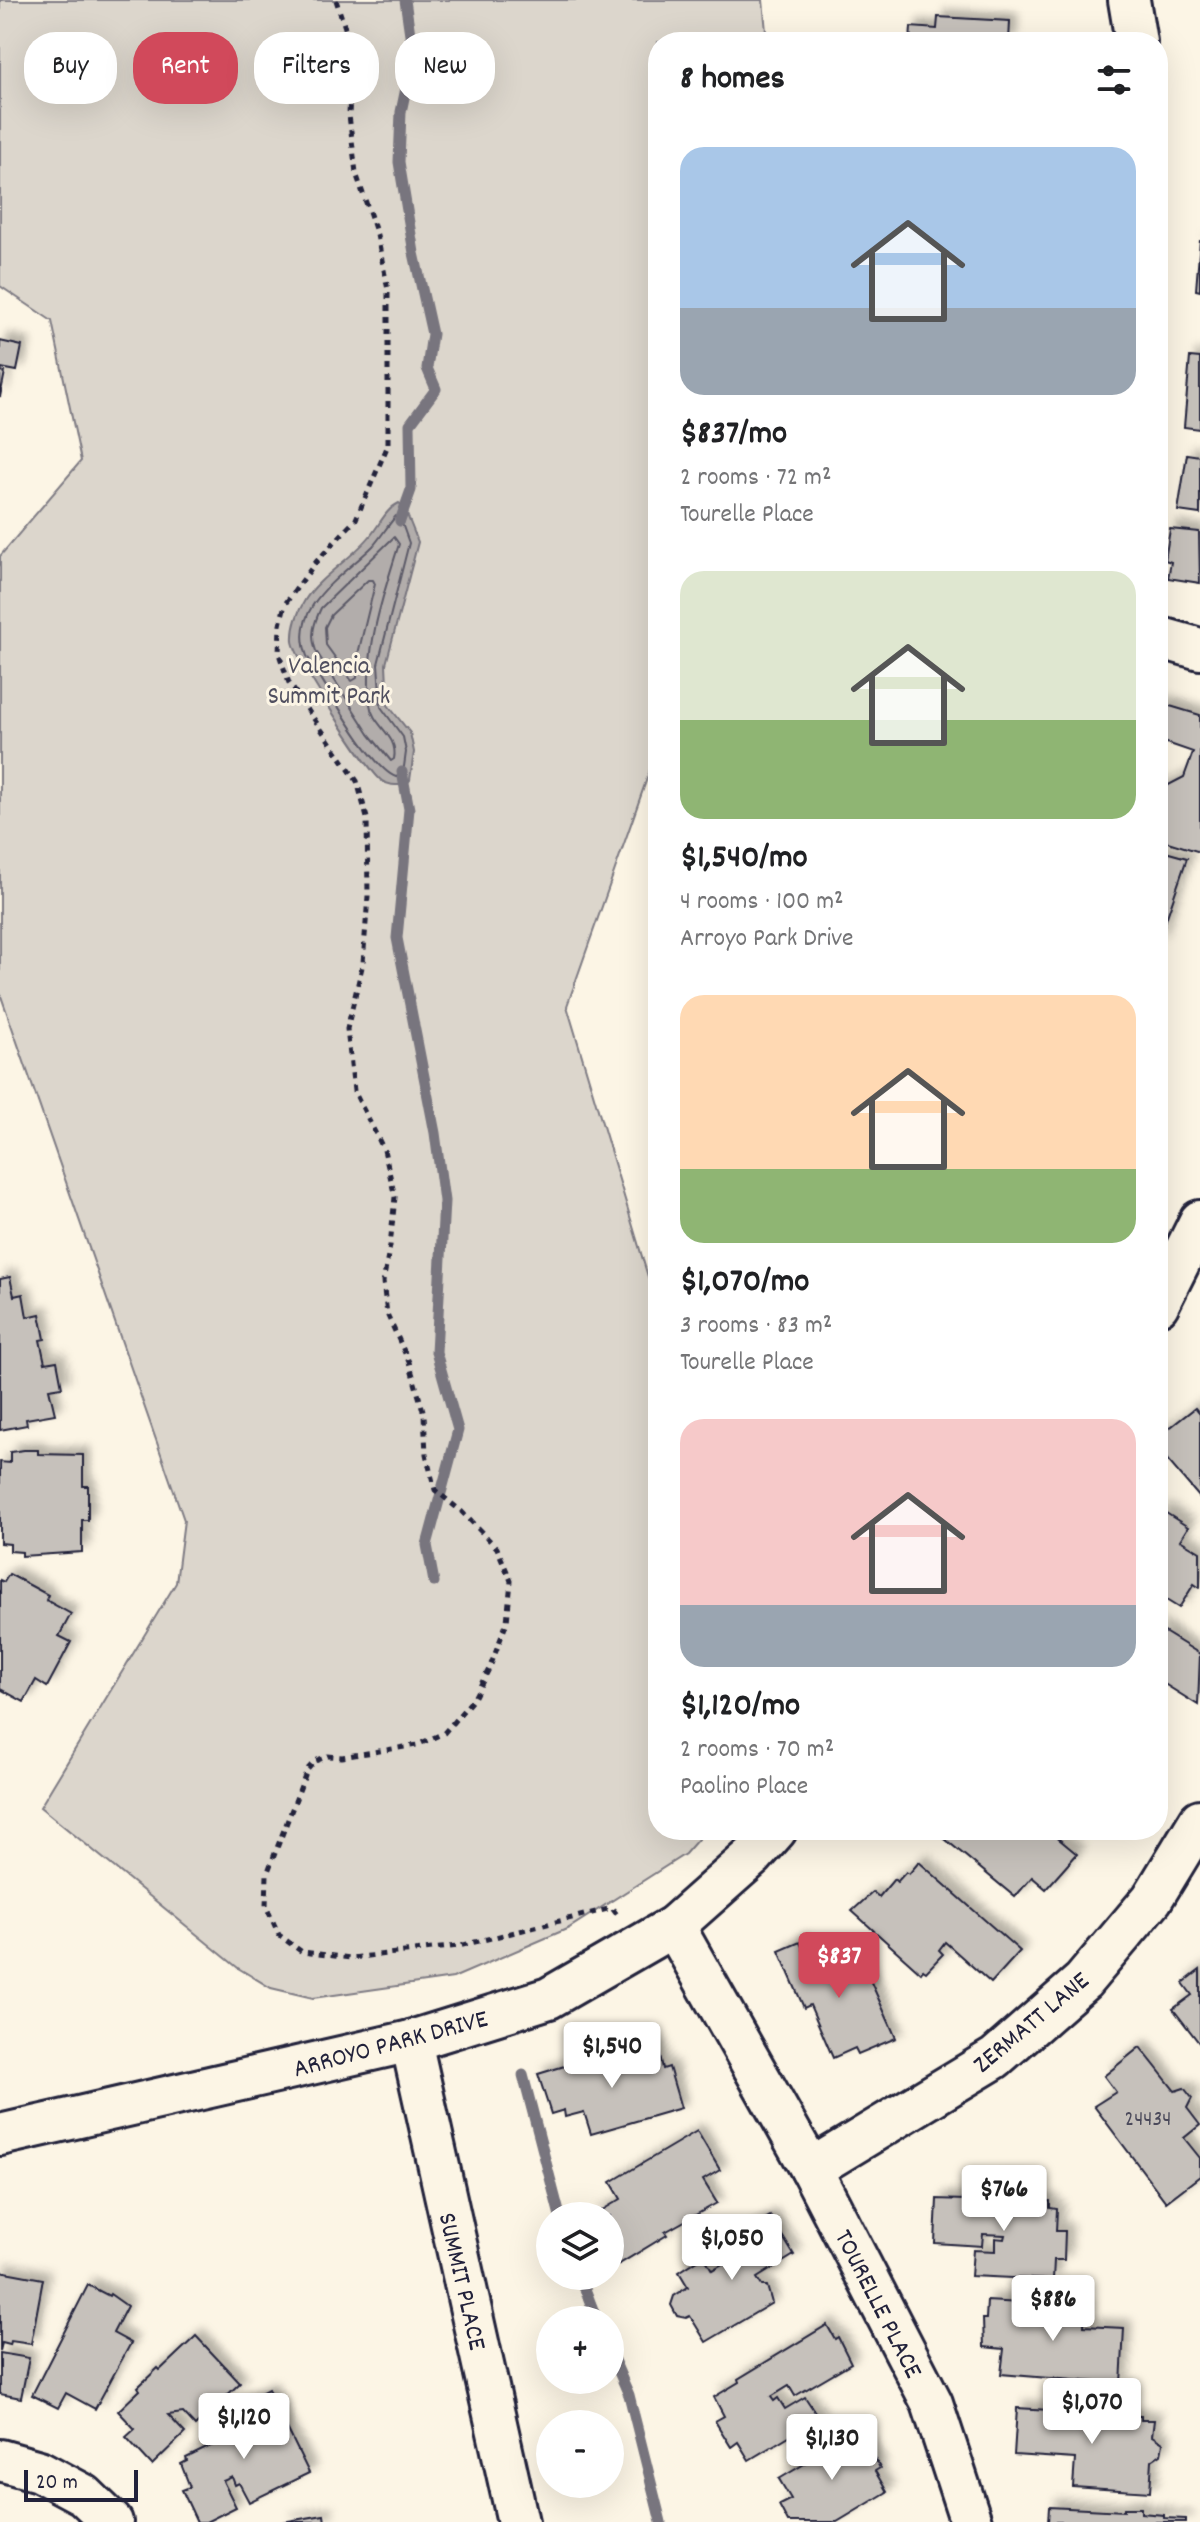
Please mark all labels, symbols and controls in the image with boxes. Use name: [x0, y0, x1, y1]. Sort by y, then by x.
chip: Buy: [24, 32, 117, 104]
chip: Rent: [133, 32, 238, 104]
chip: Filters: [254, 32, 379, 104]
chip: New: [395, 32, 495, 104]
text: 8 homes: [680, 56, 785, 105]
icon: filters: [1092, 58, 1136, 102]
icon: home: [836, 199, 980, 343]
text: $837/mo: [680, 411, 787, 460]
text: 2 rooms · 72 m²: [680, 460, 831, 497]
text: Tourelle Place: [680, 497, 814, 534]
icon: home: [836, 623, 980, 767]
park label: Valencia Summit Park: [267, 649, 391, 716]
text: $1,540/mo: [680, 835, 808, 884]
text: 4 rooms · 100 m²: [680, 884, 844, 921]
text: Arroyo Park Drive: [680, 921, 853, 958]
icon: home: [836, 1047, 980, 1191]
text: $1,070/mo: [680, 1259, 809, 1308]
text: 3 rooms · 83 m²: [680, 1308, 832, 1345]
text: Tourelle Place: [680, 1345, 814, 1382]
icon: home: [836, 1471, 980, 1615]
text: $1,120/mo: [680, 1683, 800, 1732]
text: 2 rooms · 70 m²: [680, 1732, 834, 1769]
text: Paolino Place: [680, 1769, 808, 1806]
pin: $837: [792, 1932, 886, 2000]
text: $837: [816, 1939, 862, 1976]
street label: ZERMATT LANE: [966, 1964, 1099, 2083]
street label: ARROYO PARK DRIVE: [290, 2002, 492, 2089]
pin: $1,540: [547, 2022, 677, 2090]
text: $1,540: [582, 2029, 642, 2066]
house number: 24434: [1125, 2105, 1171, 2136]
pin: $766: [957, 2165, 1051, 2233]
text: $766: [980, 2172, 1028, 2209]
map controls: [536, 2202, 624, 2498]
button: layers: [536, 2202, 624, 2290]
street label: SUMMIT PLACE: [427, 2209, 494, 2354]
pin: $1,050: [667, 2214, 797, 2282]
text: $1,050: [700, 2221, 764, 2258]
street label: TOURELLE PLACE: [823, 2224, 930, 2386]
pin: $886: [1006, 2275, 1100, 2343]
text: $886: [1030, 2282, 1076, 2319]
button: +: [536, 2306, 624, 2394]
pin: $1,070: [1027, 2378, 1157, 2446]
text: $1,070: [1061, 2385, 1123, 2422]
pin: $1,120: [179, 2393, 309, 2461]
text: $1,120: [216, 2400, 272, 2437]
button: −: [536, 2410, 624, 2498]
pin: $1,130: [767, 2414, 897, 2482]
text: $1,130: [804, 2421, 860, 2458]
scale bar: [24, 2466, 138, 2502]
text: 20 m: [36, 2468, 78, 2499]

